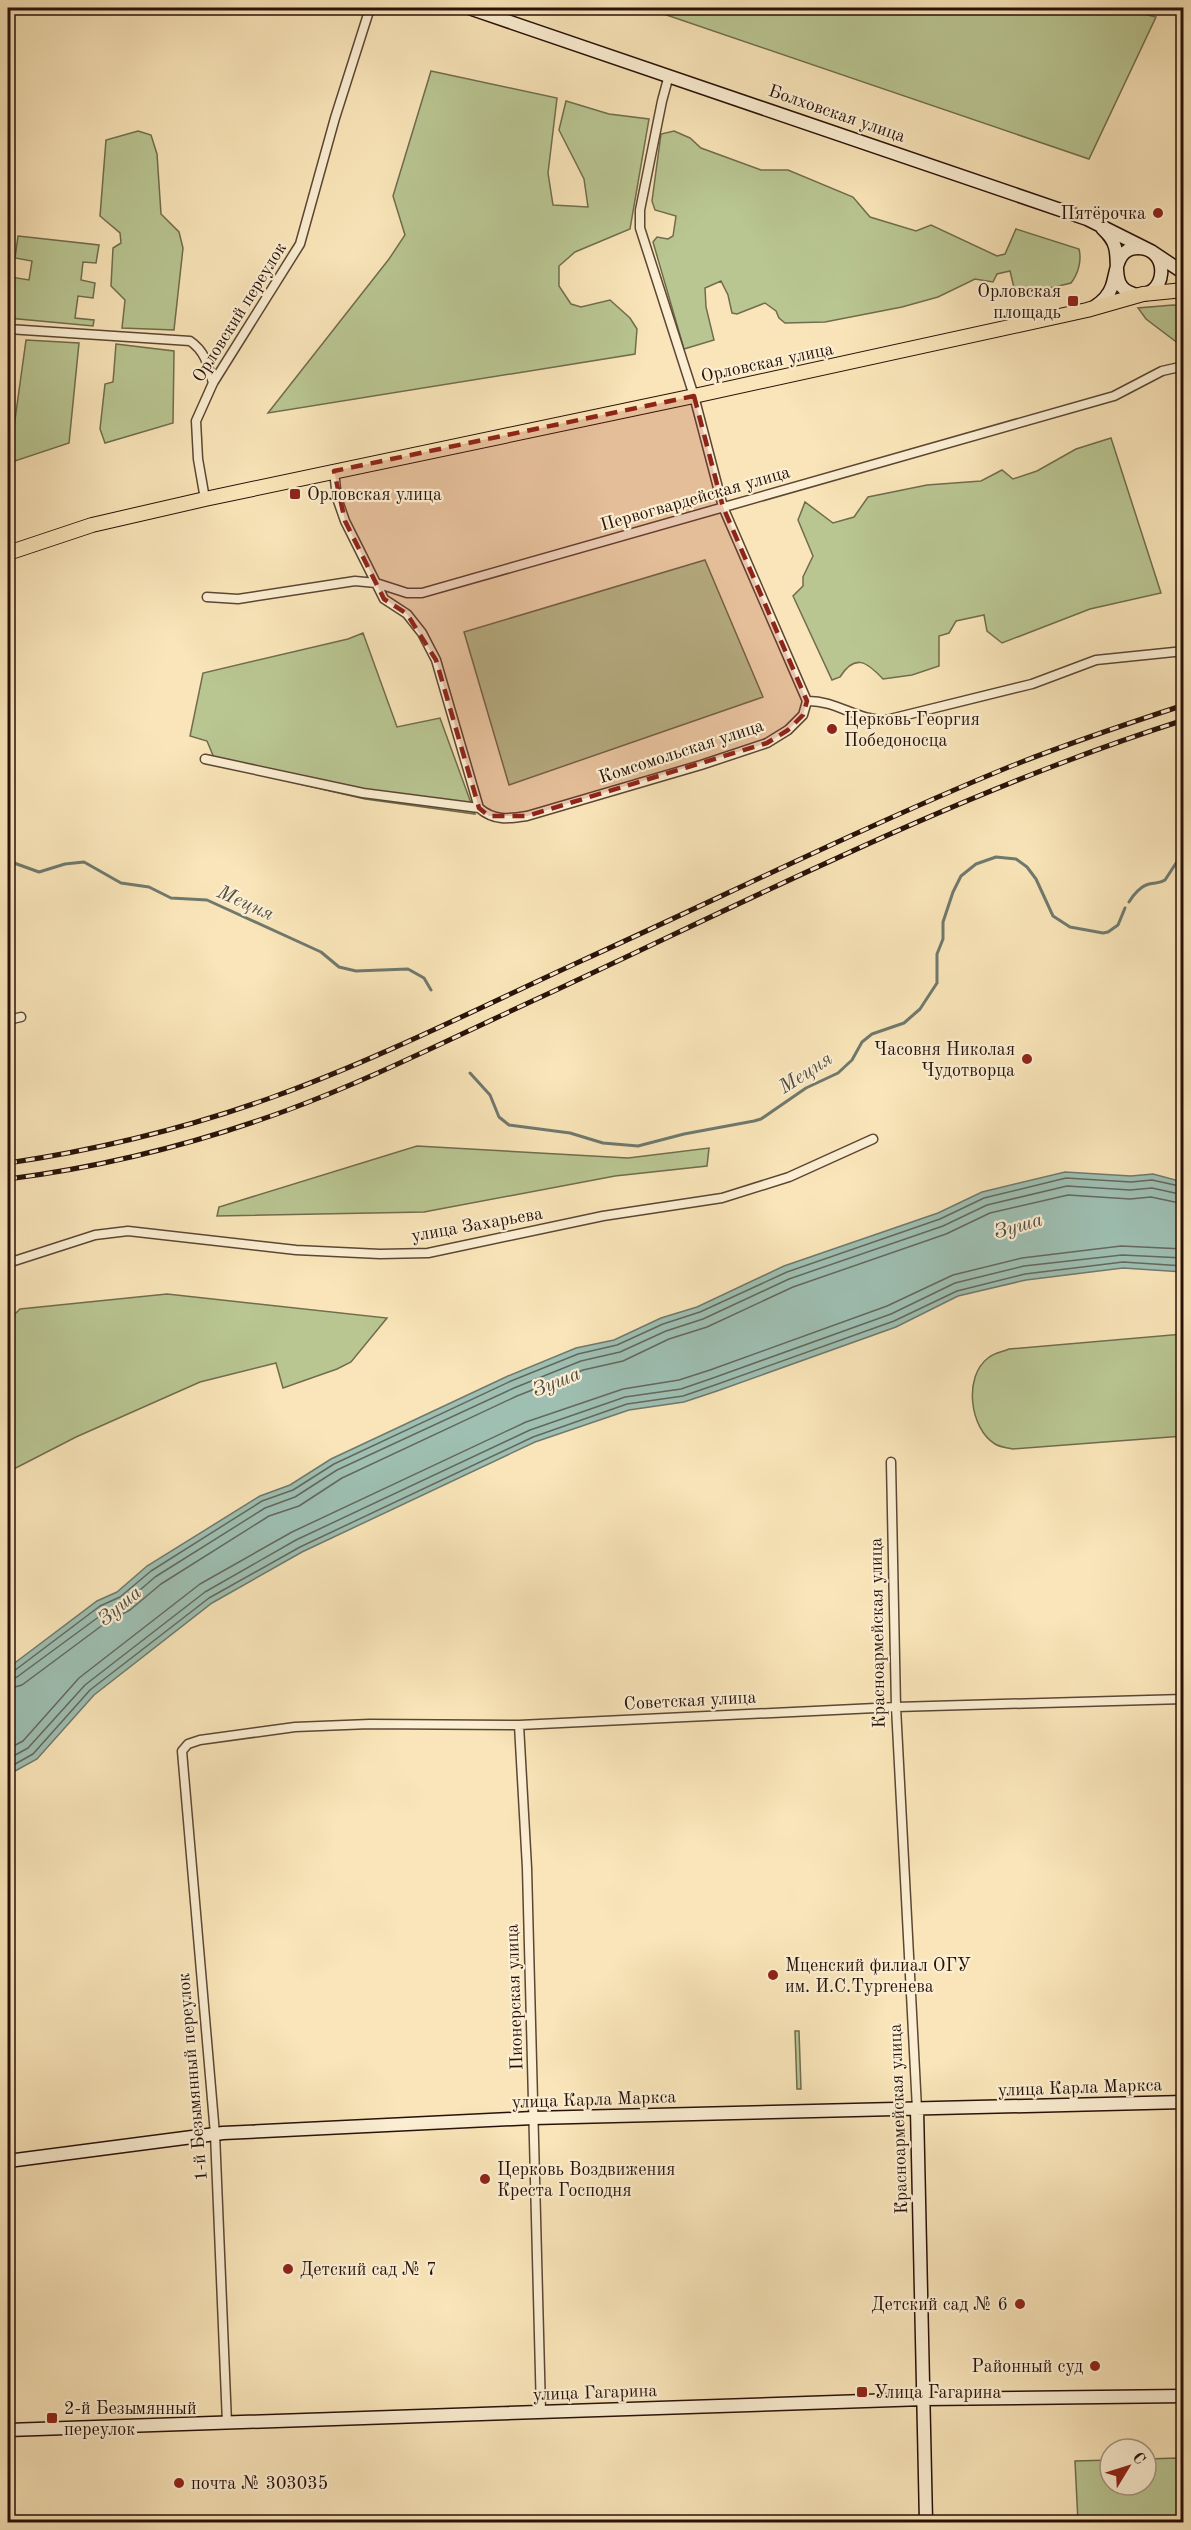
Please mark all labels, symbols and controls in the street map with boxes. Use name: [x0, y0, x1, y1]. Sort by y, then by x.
street label: Болховская улица: [766, 82, 908, 146]
place label: Пятёрочка: [1061, 205, 1146, 223]
marker: Пятёрочка: [1151, 206, 1165, 220]
street label: Орловский переулок: [190, 239, 290, 386]
place label: Орловская площадь: [977, 283, 1061, 322]
marker: Орловская площадь: [1066, 294, 1080, 308]
street label: Орловская улица: [699, 340, 835, 386]
street label: Первогвардейская улица: [598, 463, 792, 535]
place label: Орловская улица: [307, 486, 442, 504]
marker: Орловская улица: [288, 487, 302, 501]
place label: Церковь Георгия Победоносца: [844, 711, 980, 750]
street label: Комсомольская улица: [597, 717, 766, 787]
marker: Церковь Георгия Победоносца: [825, 722, 839, 736]
water label: Мецня: [213, 882, 277, 925]
place label: Часовня Николая Чудотворца: [874, 1041, 1015, 1080]
water label: Мецня: [775, 1049, 837, 1099]
marker: Часовня Николая Чудотворца: [1020, 1052, 1034, 1066]
street label: улица Захарьева: [410, 1205, 544, 1245]
water label: Зуша: [992, 1210, 1046, 1243]
water label: Зуша: [530, 1364, 584, 1401]
street label: Красноармейская улица: [867, 1537, 889, 1728]
water label: Зуша: [95, 1583, 146, 1630]
street label: Советская улица: [623, 1689, 757, 1713]
street label: Пионерская улица: [503, 1923, 527, 2070]
place label: Мценский филиал ОГУ им. И.С.Тургенева: [785, 1957, 971, 1996]
marker: Мценский филиал ОГУ им. И.С.Тургенева: [766, 1968, 780, 1982]
street label: 1-й Безымянный переулок: [175, 1972, 211, 2182]
street label: Красноармейская улица: [887, 2023, 911, 2215]
street label: улица Карла Маркса: [998, 2076, 1163, 2100]
street label: улица Карла Маркса: [512, 2088, 677, 2112]
place label: Церковь Воздвижения Креста Господня: [497, 2161, 675, 2200]
marker: Церковь Воздвижения Креста Господня: [478, 2172, 492, 2186]
place label: Детский сад № 7: [300, 2261, 437, 2279]
marker: Детский сад № 7: [281, 2262, 295, 2276]
place label: Детский сад № 6: [871, 2296, 1008, 2314]
marker: Детский сад № 6: [1013, 2297, 1027, 2311]
place label: Районный суд: [972, 2358, 1083, 2376]
marker: Районный суд: [1088, 2359, 1102, 2373]
street label: улица Гагарина: [532, 2382, 658, 2404]
place label: Улица Гагарина: [874, 2384, 1001, 2402]
marker: Улица Гагарина: [855, 2385, 869, 2399]
place label: 2-й Безымянный переулок: [64, 2400, 197, 2439]
marker: 2-й Безымянный переулок: [45, 2411, 59, 2425]
north arrow: [1098, 2437, 1158, 2497]
text: С: [1129, 2450, 1148, 2468]
place label: почта № 303035: [191, 2475, 328, 2493]
marker: почта № 303035: [172, 2476, 186, 2490]

